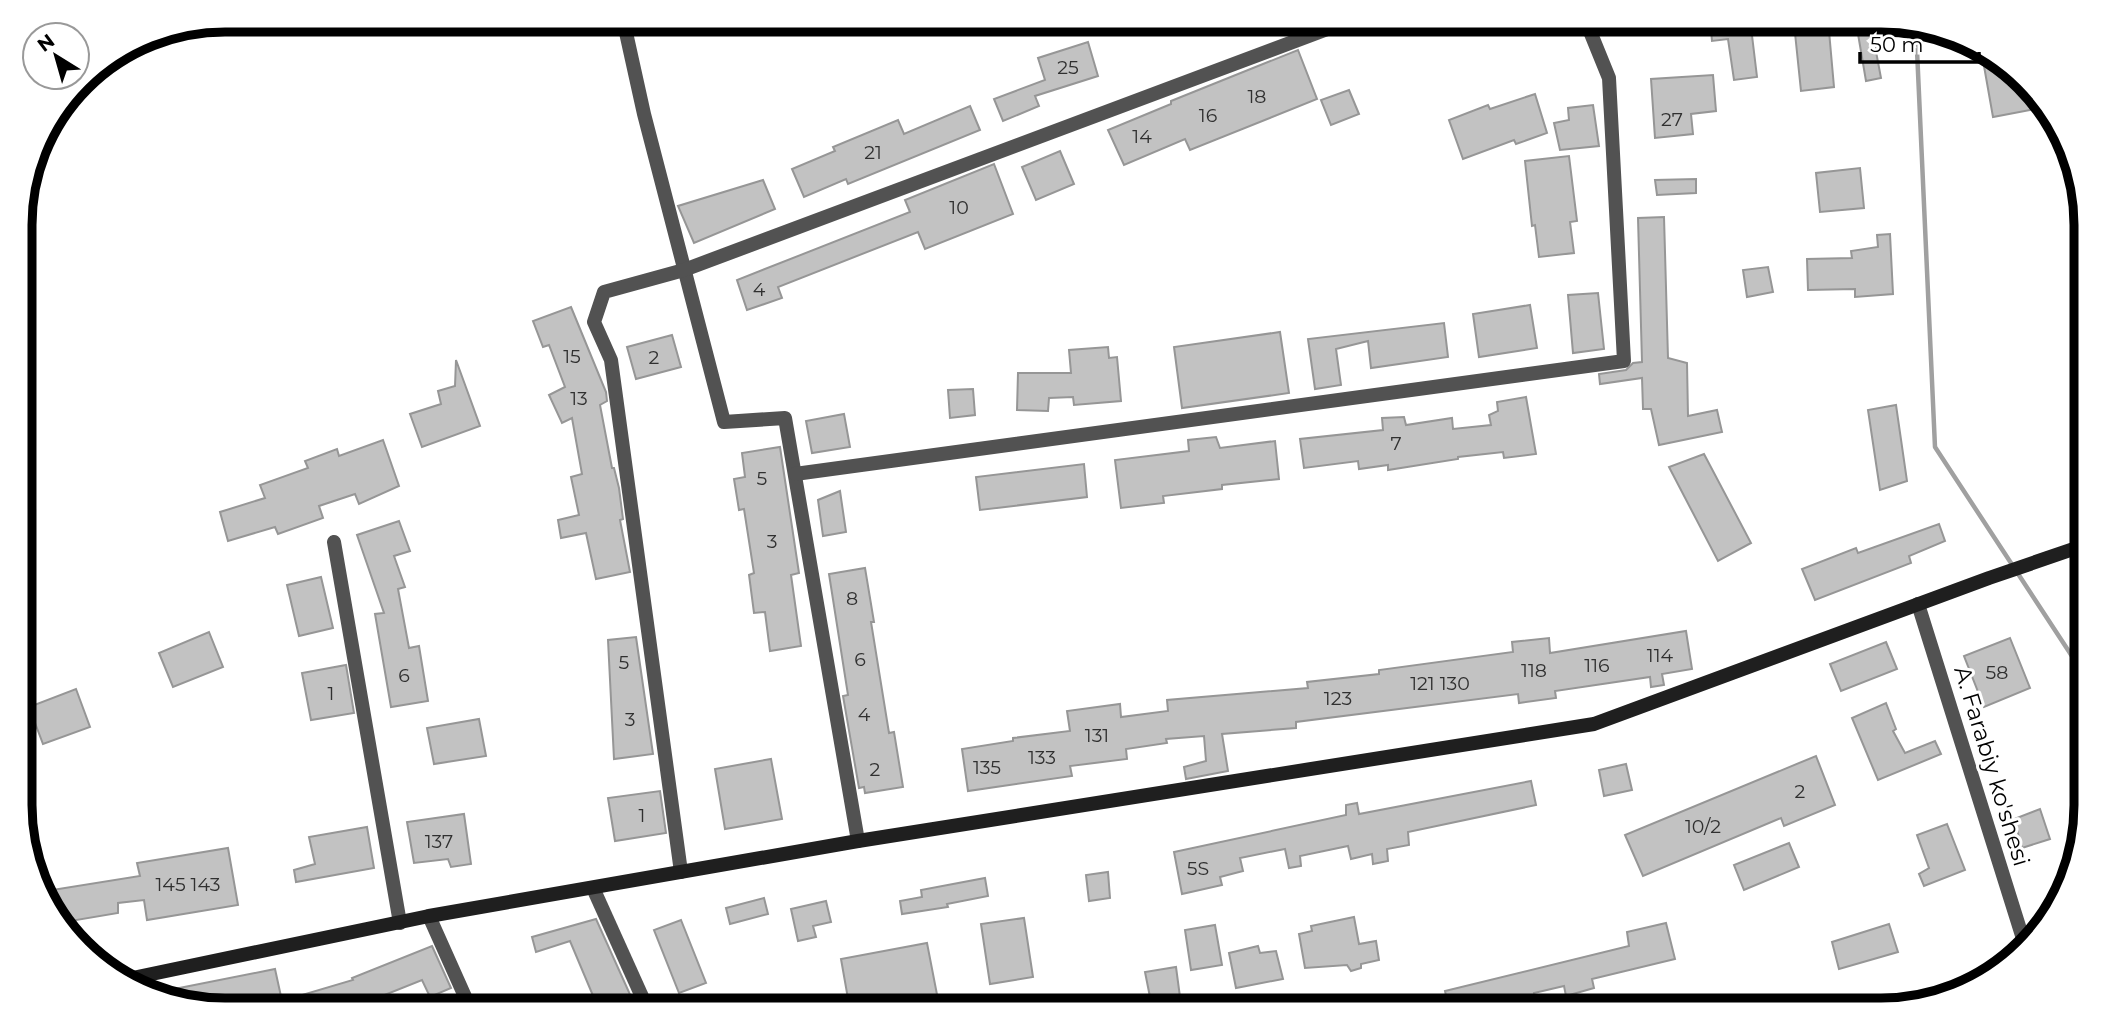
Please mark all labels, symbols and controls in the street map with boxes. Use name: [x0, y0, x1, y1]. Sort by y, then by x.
north arrow: [21, 21, 91, 91]
scale bar: [1860, 21, 1979, 65]
text: N: [33, 29, 59, 57]
text: 50 m: [1870, 32, 1924, 57]
house number: 25: [1057, 56, 1079, 79]
house number: 18: [1248, 85, 1266, 108]
house number: 16: [1199, 104, 1217, 127]
house number: 27: [1661, 108, 1683, 131]
house number: 14: [1132, 125, 1152, 148]
house number: 21: [864, 141, 882, 164]
house number: 10: [949, 196, 969, 219]
house number: 4: [753, 278, 766, 301]
house number: 15: [563, 345, 581, 368]
house number: 2: [649, 346, 660, 369]
house number: 13: [570, 387, 588, 410]
house number: 7: [1390, 432, 1402, 455]
house number: 5: [757, 467, 768, 490]
house number: 3: [767, 530, 777, 553]
house number: 8: [846, 587, 858, 610]
house number: 114: [1647, 644, 1674, 667]
house number: 6: [854, 648, 866, 671]
house number: 5: [619, 651, 630, 674]
house number: 116: [1584, 654, 1610, 677]
house number: 118: [1521, 659, 1547, 682]
house number: 58: [1986, 661, 2008, 684]
street label: A. Farabiy ko'shesi: [1948, 662, 2036, 870]
house number: 6: [398, 664, 410, 687]
house number: 121 130: [1410, 672, 1470, 695]
house number: 1: [328, 682, 334, 705]
house number: 123: [1324, 687, 1352, 710]
house number: 4: [858, 703, 871, 726]
house number: 3: [625, 708, 635, 731]
house number: 131: [1085, 724, 1109, 747]
house number: 133: [1028, 746, 1056, 769]
house number: 135: [973, 756, 1001, 779]
house number: 2: [870, 758, 881, 781]
house number: 2: [1795, 780, 1806, 803]
house number: 1: [639, 804, 645, 827]
house number: 10/2: [1685, 815, 1721, 838]
house number: 137: [425, 830, 453, 853]
house number: 5S: [1187, 857, 1209, 880]
house number: 145 143: [156, 873, 220, 896]

